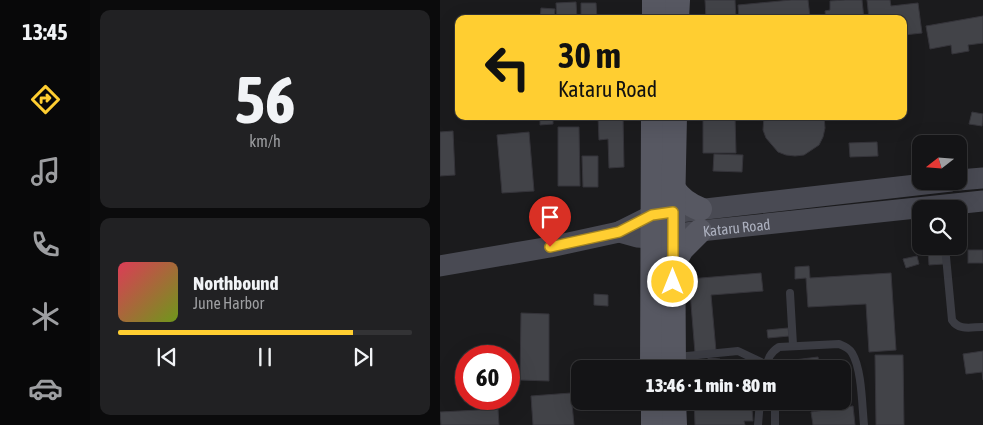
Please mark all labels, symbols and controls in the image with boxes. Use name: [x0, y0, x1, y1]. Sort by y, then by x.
text: 13:45: [22, 19, 68, 45]
icon: left: [475, 35, 540, 100]
text: 30 m: [558, 35, 621, 75]
text: 56: [234, 62, 296, 137]
text: Kataru Road: [558, 76, 657, 102]
icon: directions: [28, 82, 63, 117]
text: km/h: [249, 132, 281, 150]
north arrow: [912, 135, 968, 190]
map controls: [912, 135, 967, 255]
icon: music: [28, 154, 63, 189]
pin: [529, 196, 571, 247]
button: search: [912, 200, 967, 255]
icon: arrive: [536, 203, 564, 231]
street label: Kataru Road: [702, 215, 771, 239]
icon: phone: [28, 227, 63, 262]
position arrow: [646, 255, 698, 307]
text: Northbound: [193, 272, 279, 294]
text: June Harbor: [193, 294, 264, 312]
icon: climate: [28, 299, 63, 334]
icon: previous: [153, 343, 181, 371]
icon: pause: [251, 343, 279, 371]
icon: next: [349, 343, 377, 371]
speed limit sign: 60: [455, 345, 520, 410]
icon: car: [28, 371, 63, 406]
text: 13:46 · 1 min · 80 m: [646, 374, 776, 396]

